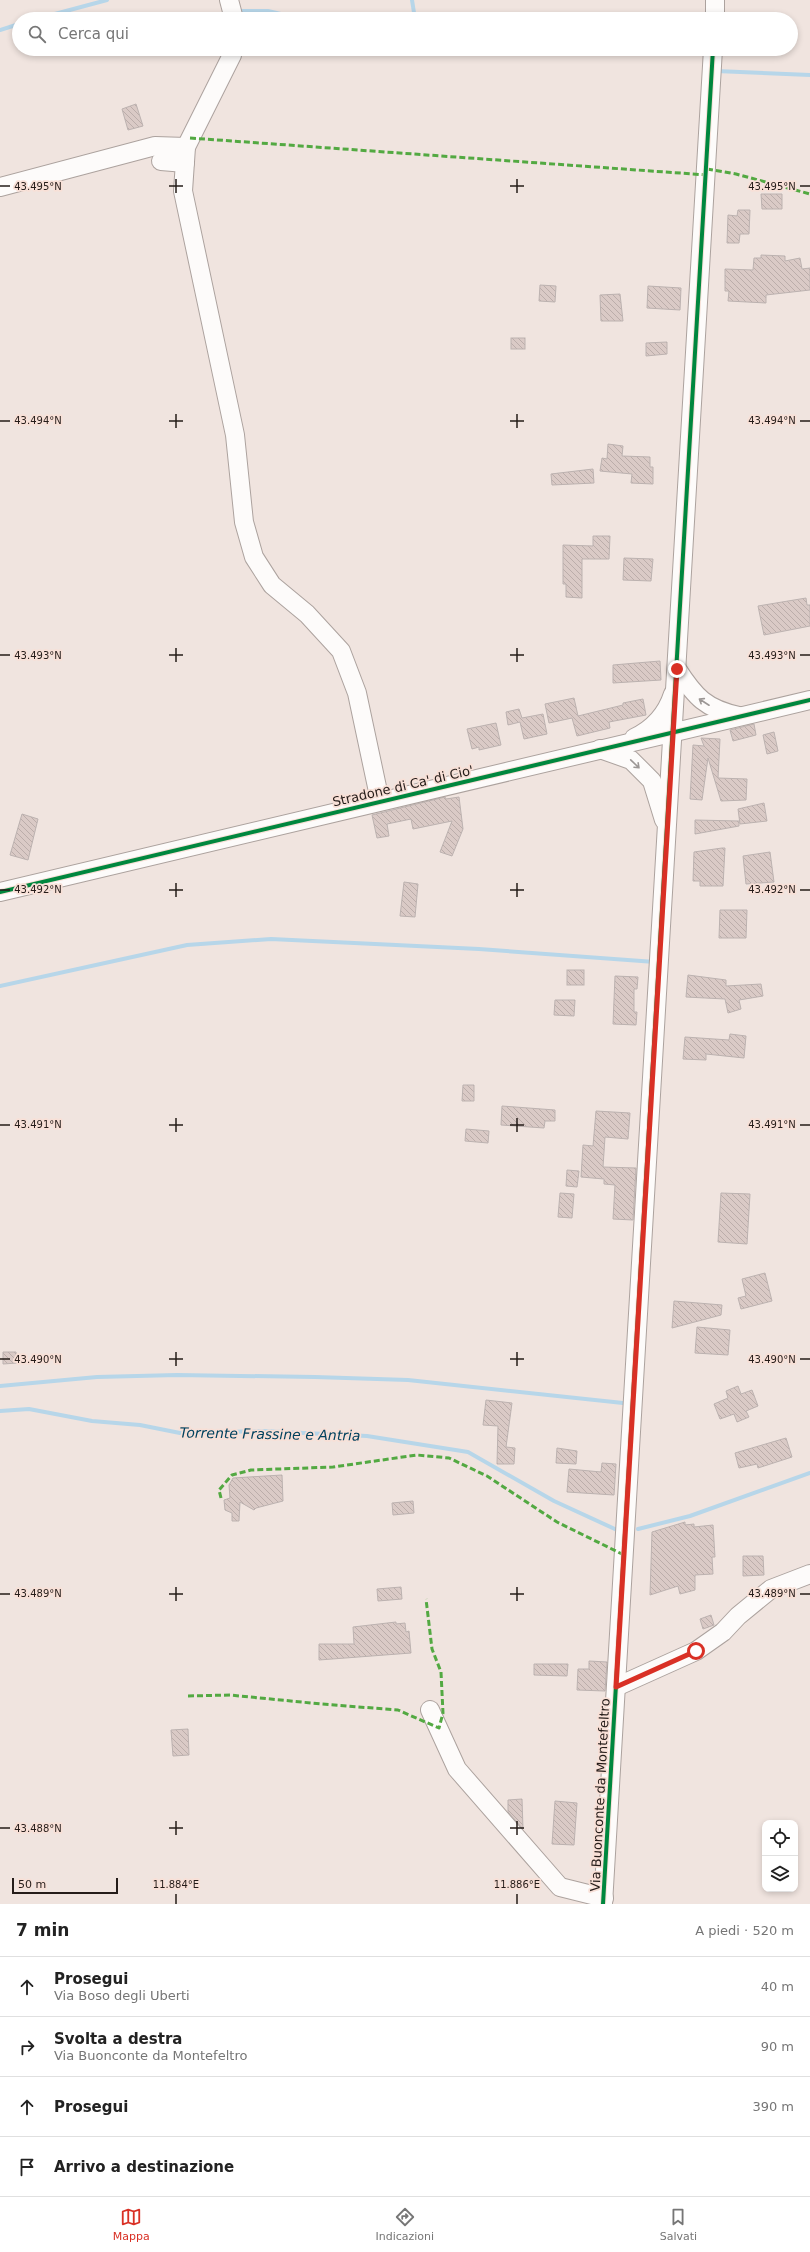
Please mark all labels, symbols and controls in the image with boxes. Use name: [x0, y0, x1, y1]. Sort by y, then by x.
search box: [12, 12, 798, 56]
icon: search: [26, 23, 48, 45]
text: Cerca qui: [58, 25, 129, 43]
text: 43.495°N: [14, 181, 62, 192]
text: 43.495°N: [748, 181, 796, 192]
text: 43.494°N: [14, 415, 62, 426]
text: 43.494°N: [748, 415, 796, 426]
text: 43.493°N: [14, 650, 62, 661]
text: 43.493°N: [748, 650, 796, 661]
route end: [668, 660, 686, 678]
one-way arrow: [699, 698, 710, 706]
one-way arrow: [630, 759, 640, 769]
street label: Stradone di Ca' di Cio': [331, 762, 475, 810]
text: 43.492°N: [14, 884, 62, 895]
text: 43.492°N: [748, 884, 796, 895]
text: 43.491°N: [14, 1119, 62, 1130]
text: 43.491°N: [748, 1119, 796, 1130]
text: 43.490°N: [14, 1354, 62, 1365]
text: 43.490°N: [748, 1354, 796, 1365]
water label: Torrente Frassine e Antria: [179, 1424, 361, 1444]
text: 43.489°N: [14, 1588, 62, 1599]
text: 43.489°N: [748, 1588, 796, 1599]
route start: [687, 1642, 705, 1660]
street label: Via Buonconte da Montefeltro: [587, 1698, 613, 1892]
map controls: [762, 1820, 798, 1892]
button: locate: [762, 1820, 798, 1856]
text: 43.488°N: [14, 1823, 62, 1834]
button: layers: [762, 1856, 798, 1892]
scale bar: [12, 1876, 118, 1895]
text: 50 m: [18, 1878, 46, 1891]
text: 11.884°E: [153, 1879, 199, 1890]
text: 11.886°E: [494, 1879, 540, 1890]
text: 7 min: [16, 1920, 69, 1940]
text: A piedi · 520 m: [695, 1923, 794, 1938]
text: Prosegui: [54, 1970, 128, 1988]
icon: ahead: [16, 1976, 38, 1998]
text: 40 m: [761, 1979, 794, 1994]
text: Via Boso degli Uberti: [54, 1988, 190, 2003]
text: Svolta a destra: [54, 2030, 182, 2048]
icon: right: [16, 2036, 38, 2058]
text: 90 m: [761, 2039, 794, 2054]
text: Via Buonconte da Montefeltro: [54, 2048, 247, 2063]
icon: ahead: [16, 2096, 38, 2118]
text: Prosegui: [54, 2098, 128, 2116]
text: 390 m: [752, 2099, 794, 2114]
icon: arrive: [16, 2156, 38, 2178]
text: Arrivo a destinazione: [54, 2158, 234, 2176]
tab: Mappa: [113, 2206, 150, 2243]
tab: Indicazioni: [375, 2206, 434, 2243]
tab: Salvati: [660, 2206, 697, 2243]

